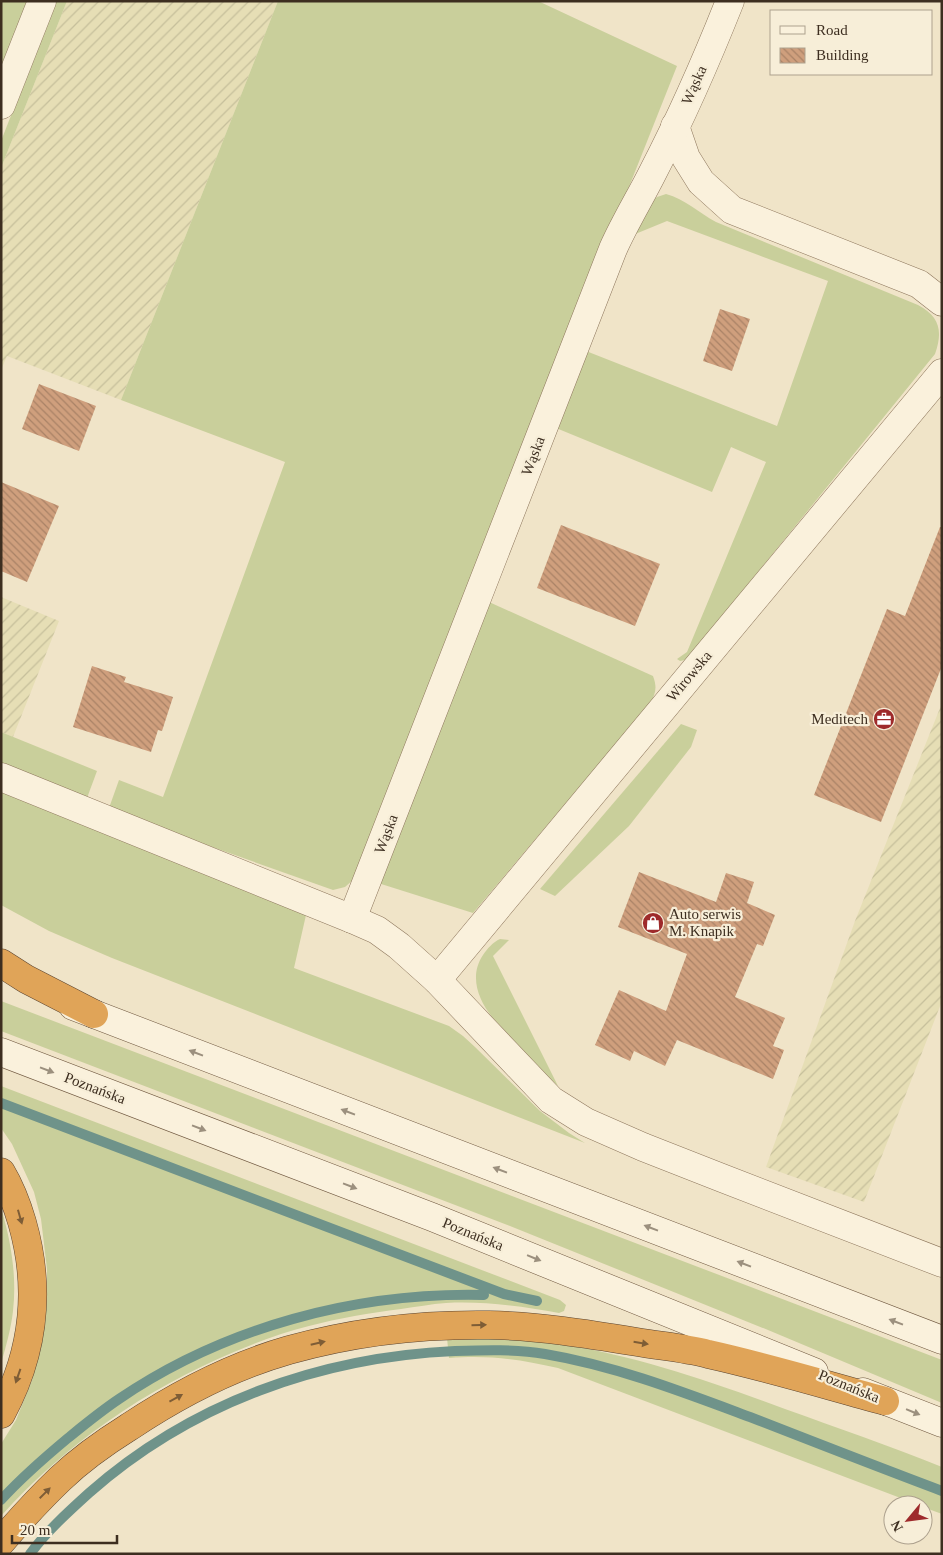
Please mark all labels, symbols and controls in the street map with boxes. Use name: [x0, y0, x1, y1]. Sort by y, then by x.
legend: [770, 10, 933, 75]
text: Road: [816, 22, 848, 38]
text: Building: [816, 47, 869, 63]
street label: Wąska: [678, 63, 710, 107]
street label: Wąska: [518, 434, 548, 478]
street label: Wirowska: [663, 647, 715, 705]
office icon: Meditech: [872, 707, 896, 731]
place label: Meditech: [811, 711, 868, 727]
street label: Wąska: [371, 812, 401, 856]
place label: Auto serwis M. Knapik: [669, 906, 741, 939]
shop icon: Auto serwis M. Knapik: [641, 911, 665, 935]
one-way arrow: [189, 1049, 203, 1057]
one-way arrow: [40, 1066, 55, 1074]
street label: Poznańska: [62, 1069, 128, 1107]
one-way arrow: [340, 1108, 355, 1116]
one-way arrow: [191, 1125, 206, 1132]
one-way arrow: [492, 1166, 507, 1173]
one-way arrow: [343, 1182, 358, 1190]
one-way arrow: [17, 1210, 25, 1225]
street label: Poznańska: [440, 1215, 506, 1254]
one-way arrow: [644, 1224, 658, 1232]
one-way arrow: [527, 1255, 541, 1263]
one-way arrow: [737, 1260, 752, 1267]
one-way arrow: [888, 1318, 903, 1326]
one-way arrow: [472, 1321, 488, 1329]
one-way arrow: [311, 1339, 326, 1347]
one-way arrow: [633, 1339, 649, 1347]
street label: Poznańska: [816, 1367, 882, 1406]
one-way arrow: [14, 1369, 21, 1384]
one-way arrow: [169, 1394, 184, 1402]
one-way arrow: [906, 1408, 921, 1416]
one-way arrow: [39, 1487, 51, 1499]
north arrow: [883, 1495, 933, 1545]
scale bar: [12, 1512, 118, 1544]
text: N: [888, 1518, 906, 1534]
text: 20 m: [20, 1522, 51, 1538]

